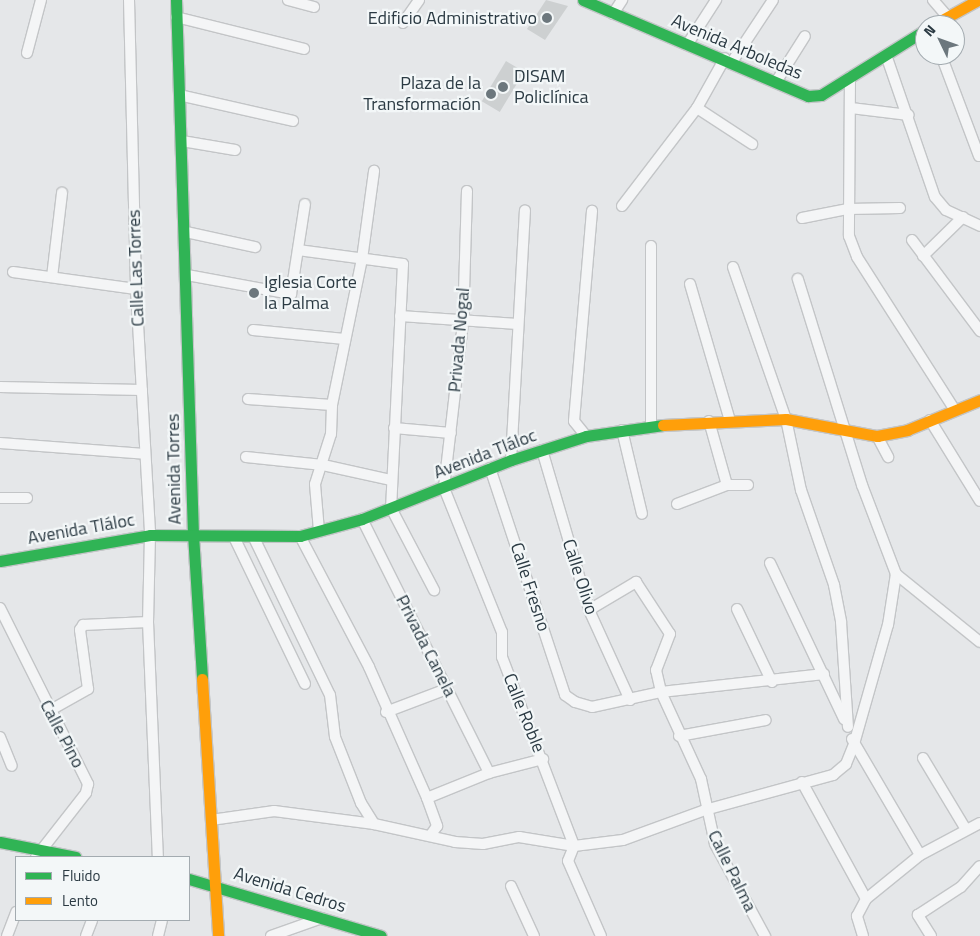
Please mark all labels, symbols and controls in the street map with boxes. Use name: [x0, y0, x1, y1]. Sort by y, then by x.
place label: Edificio Administrativo: [368, 7, 537, 29]
street label: Avenida Arboledas: [668, 10, 806, 84]
marker: Edificio Administrativo: [541, 12, 553, 24]
north arrow: [915, 15, 965, 65]
text: N: [918, 20, 940, 41]
place label: DISAM Policlínica: [514, 66, 589, 108]
place label: Plaza de la Transformación: [363, 73, 481, 116]
marker: DISAM Policlínica: [496, 80, 510, 94]
marker: Plaza de la Transformación: [485, 88, 497, 100]
street label: Calle Las Torres: [123, 209, 149, 327]
place label: Iglesia Corte la Palma: [264, 272, 357, 314]
marker: Iglesia Corte la Palma: [248, 287, 260, 299]
street label: Privada Nogal: [444, 287, 474, 393]
street label: Avenida Torres: [162, 413, 186, 525]
street label: Avenida Tláloc: [431, 425, 539, 483]
street label: Avenida Tláloc: [26, 509, 136, 549]
street label: Calle Olivo: [558, 536, 602, 618]
street label: Calle Fresno: [506, 540, 554, 634]
street label: Privada Canela: [391, 591, 461, 701]
street label: Calle Roble: [498, 670, 550, 756]
street label: Calle Pino: [35, 696, 89, 772]
street label: Calle Palma: [703, 827, 761, 915]
legend: [15, 856, 190, 921]
street label: Avenida Cedros: [231, 863, 349, 917]
text: Fluido: [62, 864, 100, 887]
text: Lento: [62, 889, 98, 912]

